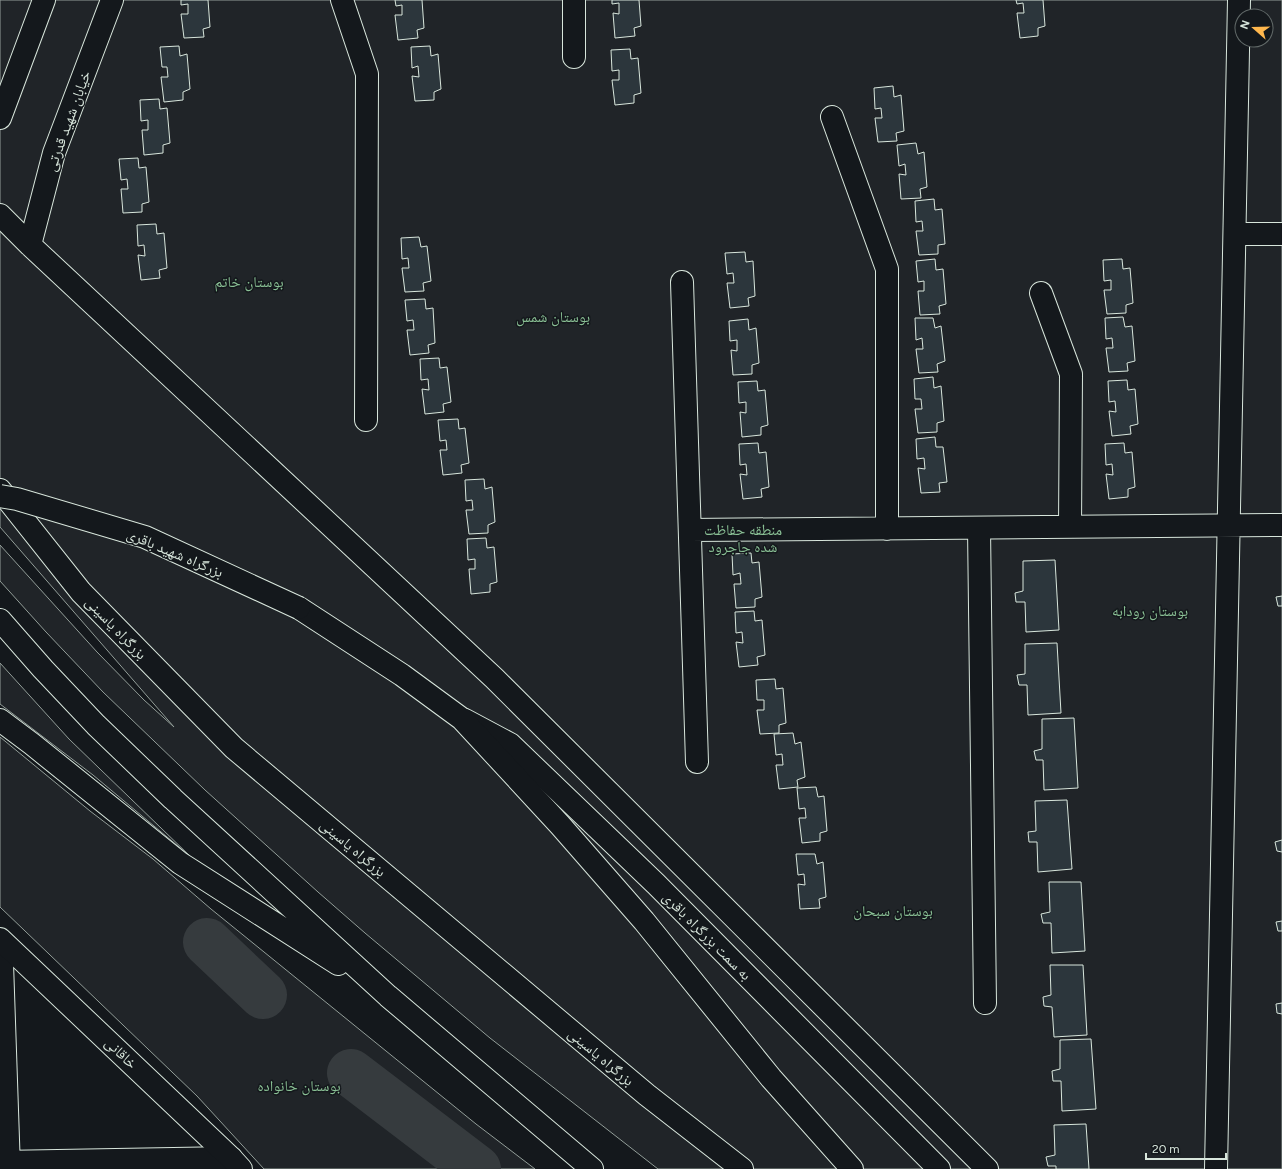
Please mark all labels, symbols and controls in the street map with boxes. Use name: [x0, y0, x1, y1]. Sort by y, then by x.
north arrow: [1234, 8, 1274, 48]
text: N: [1238, 19, 1253, 31]
street label: خیابان شهید قدرتی: [41, 68, 96, 174]
park label: بوستان خاتم: [214, 273, 284, 292]
park label: بوستان شمس: [516, 308, 590, 327]
park label: منطقه حفاظت شده جاجرود: [704, 521, 782, 556]
street label: بزرگراه شهید باقری: [124, 525, 226, 582]
street label: بزرگراه یاسینی: [81, 593, 150, 664]
park label: بوستان رودابه: [1112, 602, 1188, 621]
street label: بزرگراه یاسینی: [316, 815, 390, 882]
street label: به سمت بزرگراه باقری: [658, 888, 755, 985]
park label: بوستان سبحان: [853, 902, 933, 921]
street label: بزرگراه یاسینی: [564, 1024, 638, 1091]
street label: خاقانی: [100, 1033, 141, 1074]
park label: بوستان خانواده: [257, 1077, 341, 1096]
scale bar: [1146, 1135, 1226, 1161]
text: 20 m: [1152, 1142, 1180, 1156]

